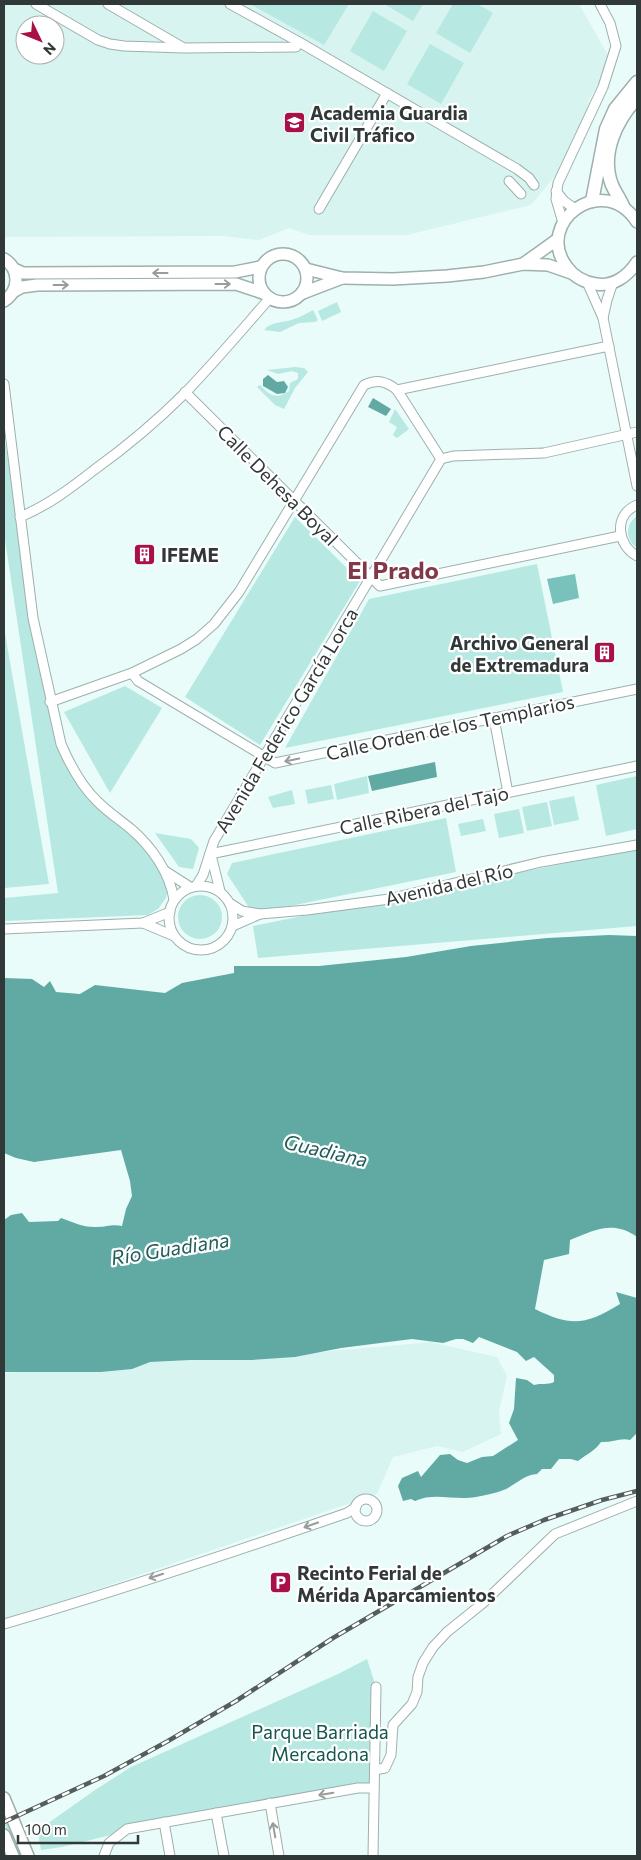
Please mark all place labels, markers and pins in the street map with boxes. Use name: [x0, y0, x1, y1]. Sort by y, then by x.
place label: Academia Guardia Civil Tráfico: [310, 101, 468, 146]
school or university icon: Academia Guardia Civil Tráfico: [282, 111, 306, 135]
building icon: IFEME: [133, 542, 157, 566]
place label: IFEME: [161, 543, 219, 566]
place label: Archivo General de Extremadura: [450, 631, 589, 676]
building icon: Archivo General de Extremadura: [593, 641, 617, 665]
place label: Recinto Ferial de Mérida Aparcamientos: [297, 1561, 496, 1606]
parking icon: Recinto Ferial de Mérida Aparcamientos: [269, 1571, 293, 1595]

